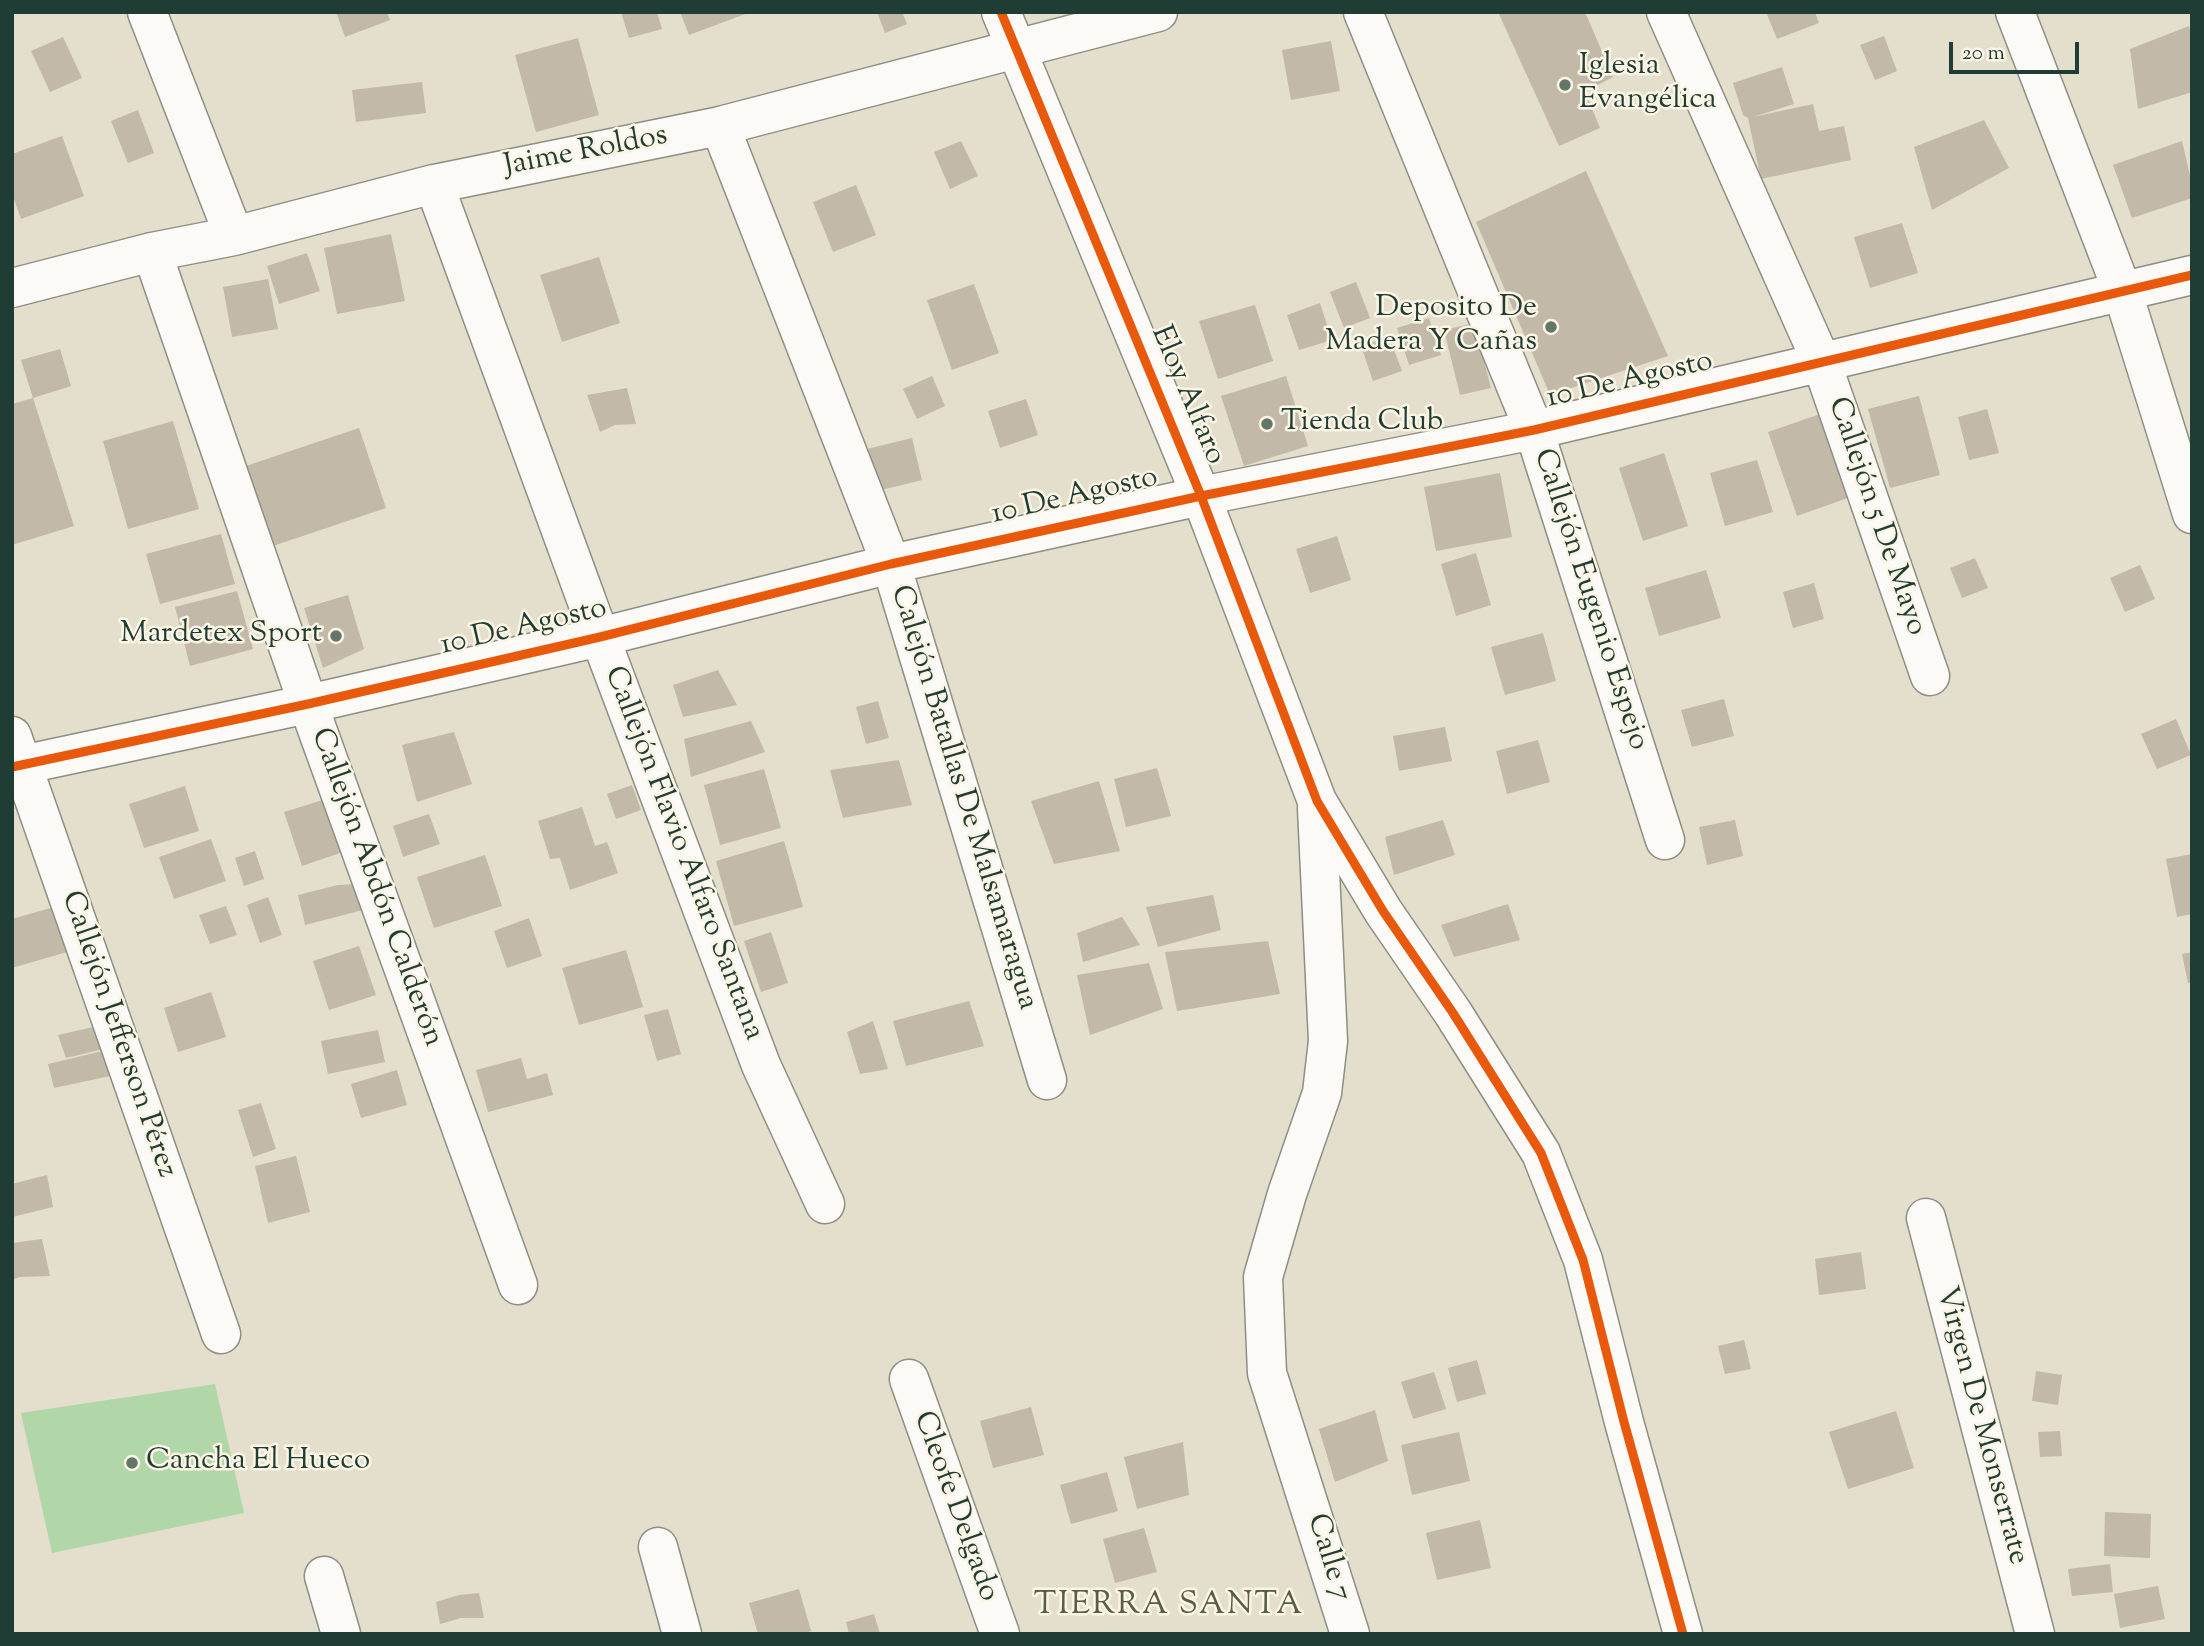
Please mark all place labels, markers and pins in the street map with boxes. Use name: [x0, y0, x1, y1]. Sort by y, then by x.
place label: Iglesia Evangélica: [1579, 50, 1717, 120]
marker: Iglesia Evangélica: [1557, 77, 1573, 93]
place label: Deposito De Madera Y Cañas: [1325, 292, 1537, 362]
marker: Deposito De Madera Y Cañas: [1543, 319, 1559, 335]
place label: Tienda Club: [1281, 406, 1443, 442]
marker: Tienda Club: [1259, 416, 1275, 432]
place label: Mardetex Sport: [120, 618, 322, 654]
marker: Mardetex Sport: [328, 628, 344, 644]
place label: Cancha El Hueco: [146, 1445, 370, 1481]
marker: Cancha El Hueco: [124, 1455, 140, 1471]

